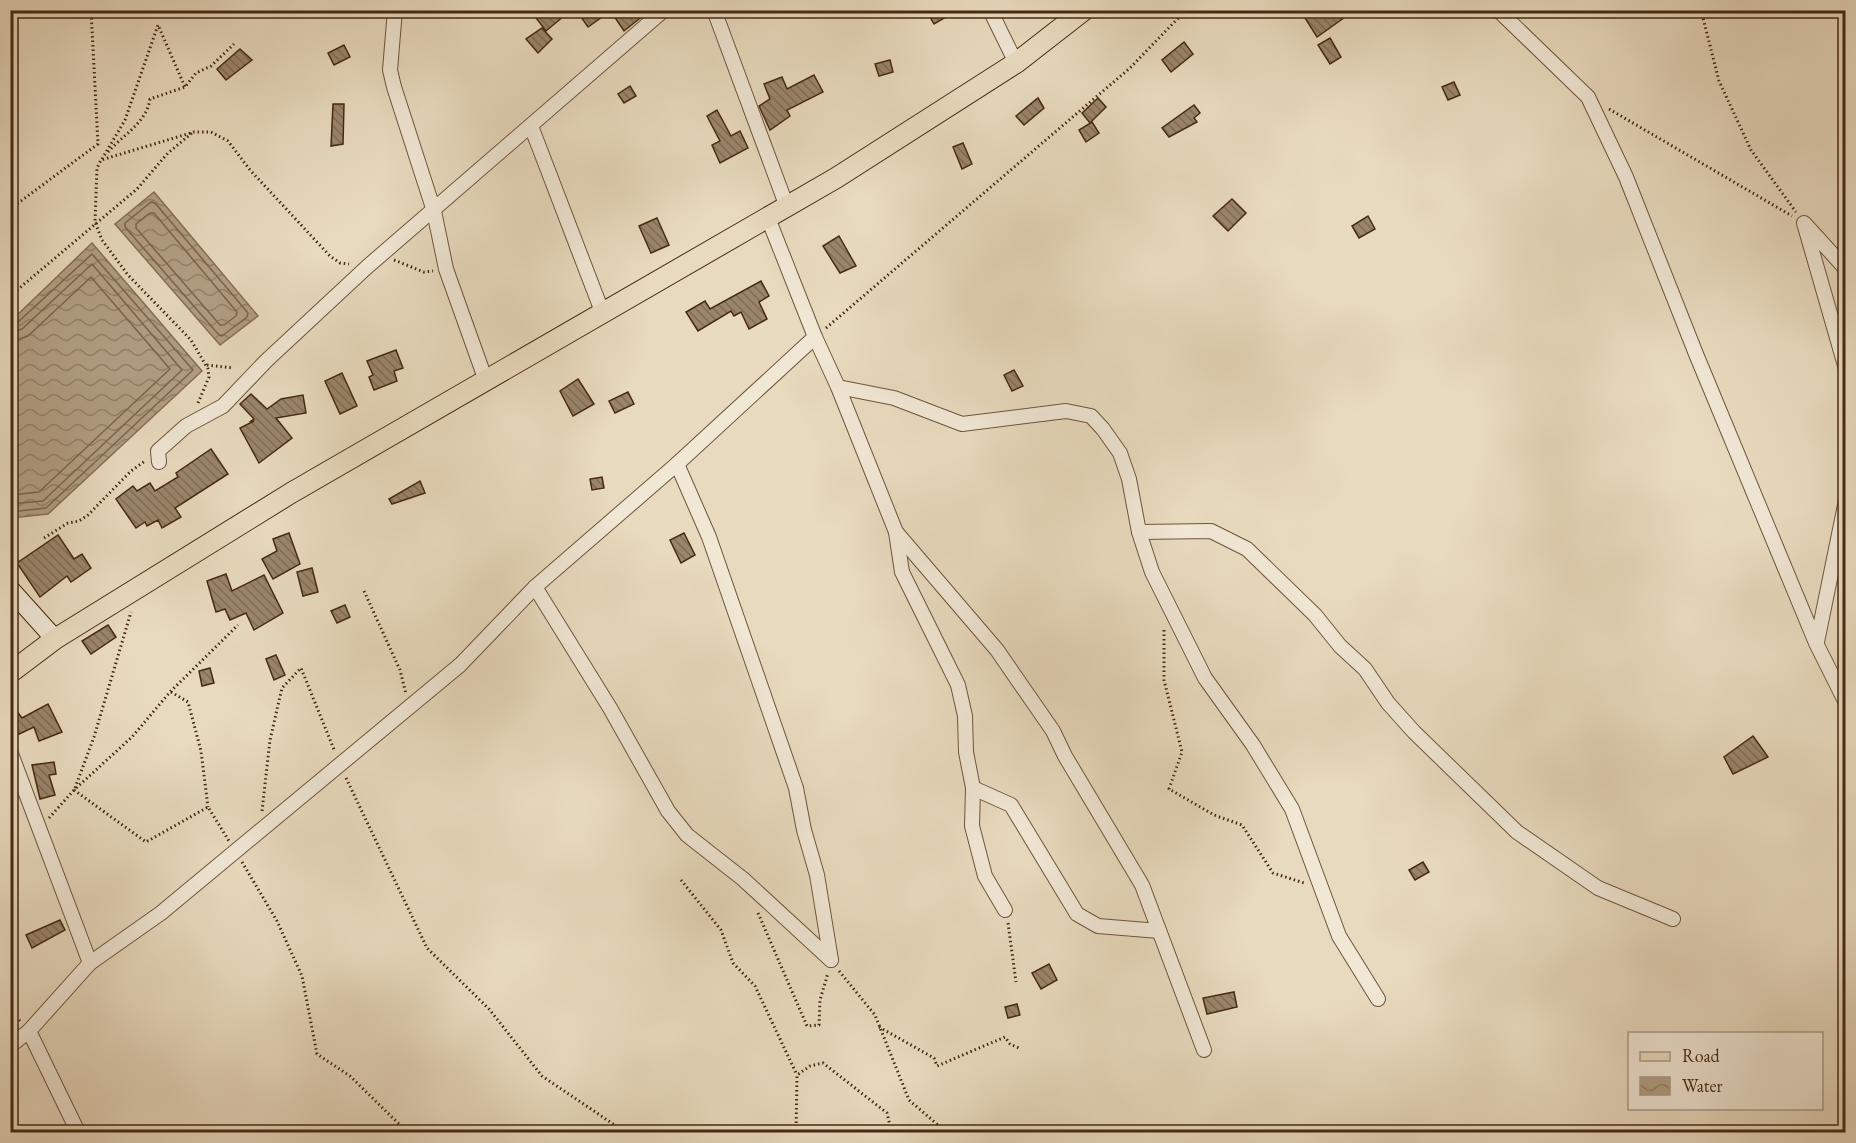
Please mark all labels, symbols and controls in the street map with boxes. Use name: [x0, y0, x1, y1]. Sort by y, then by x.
legend: [1628, 1032, 1823, 1110]
text: Road: [1682, 1044, 1721, 1067]
text: Water: [1682, 1074, 1723, 1097]

